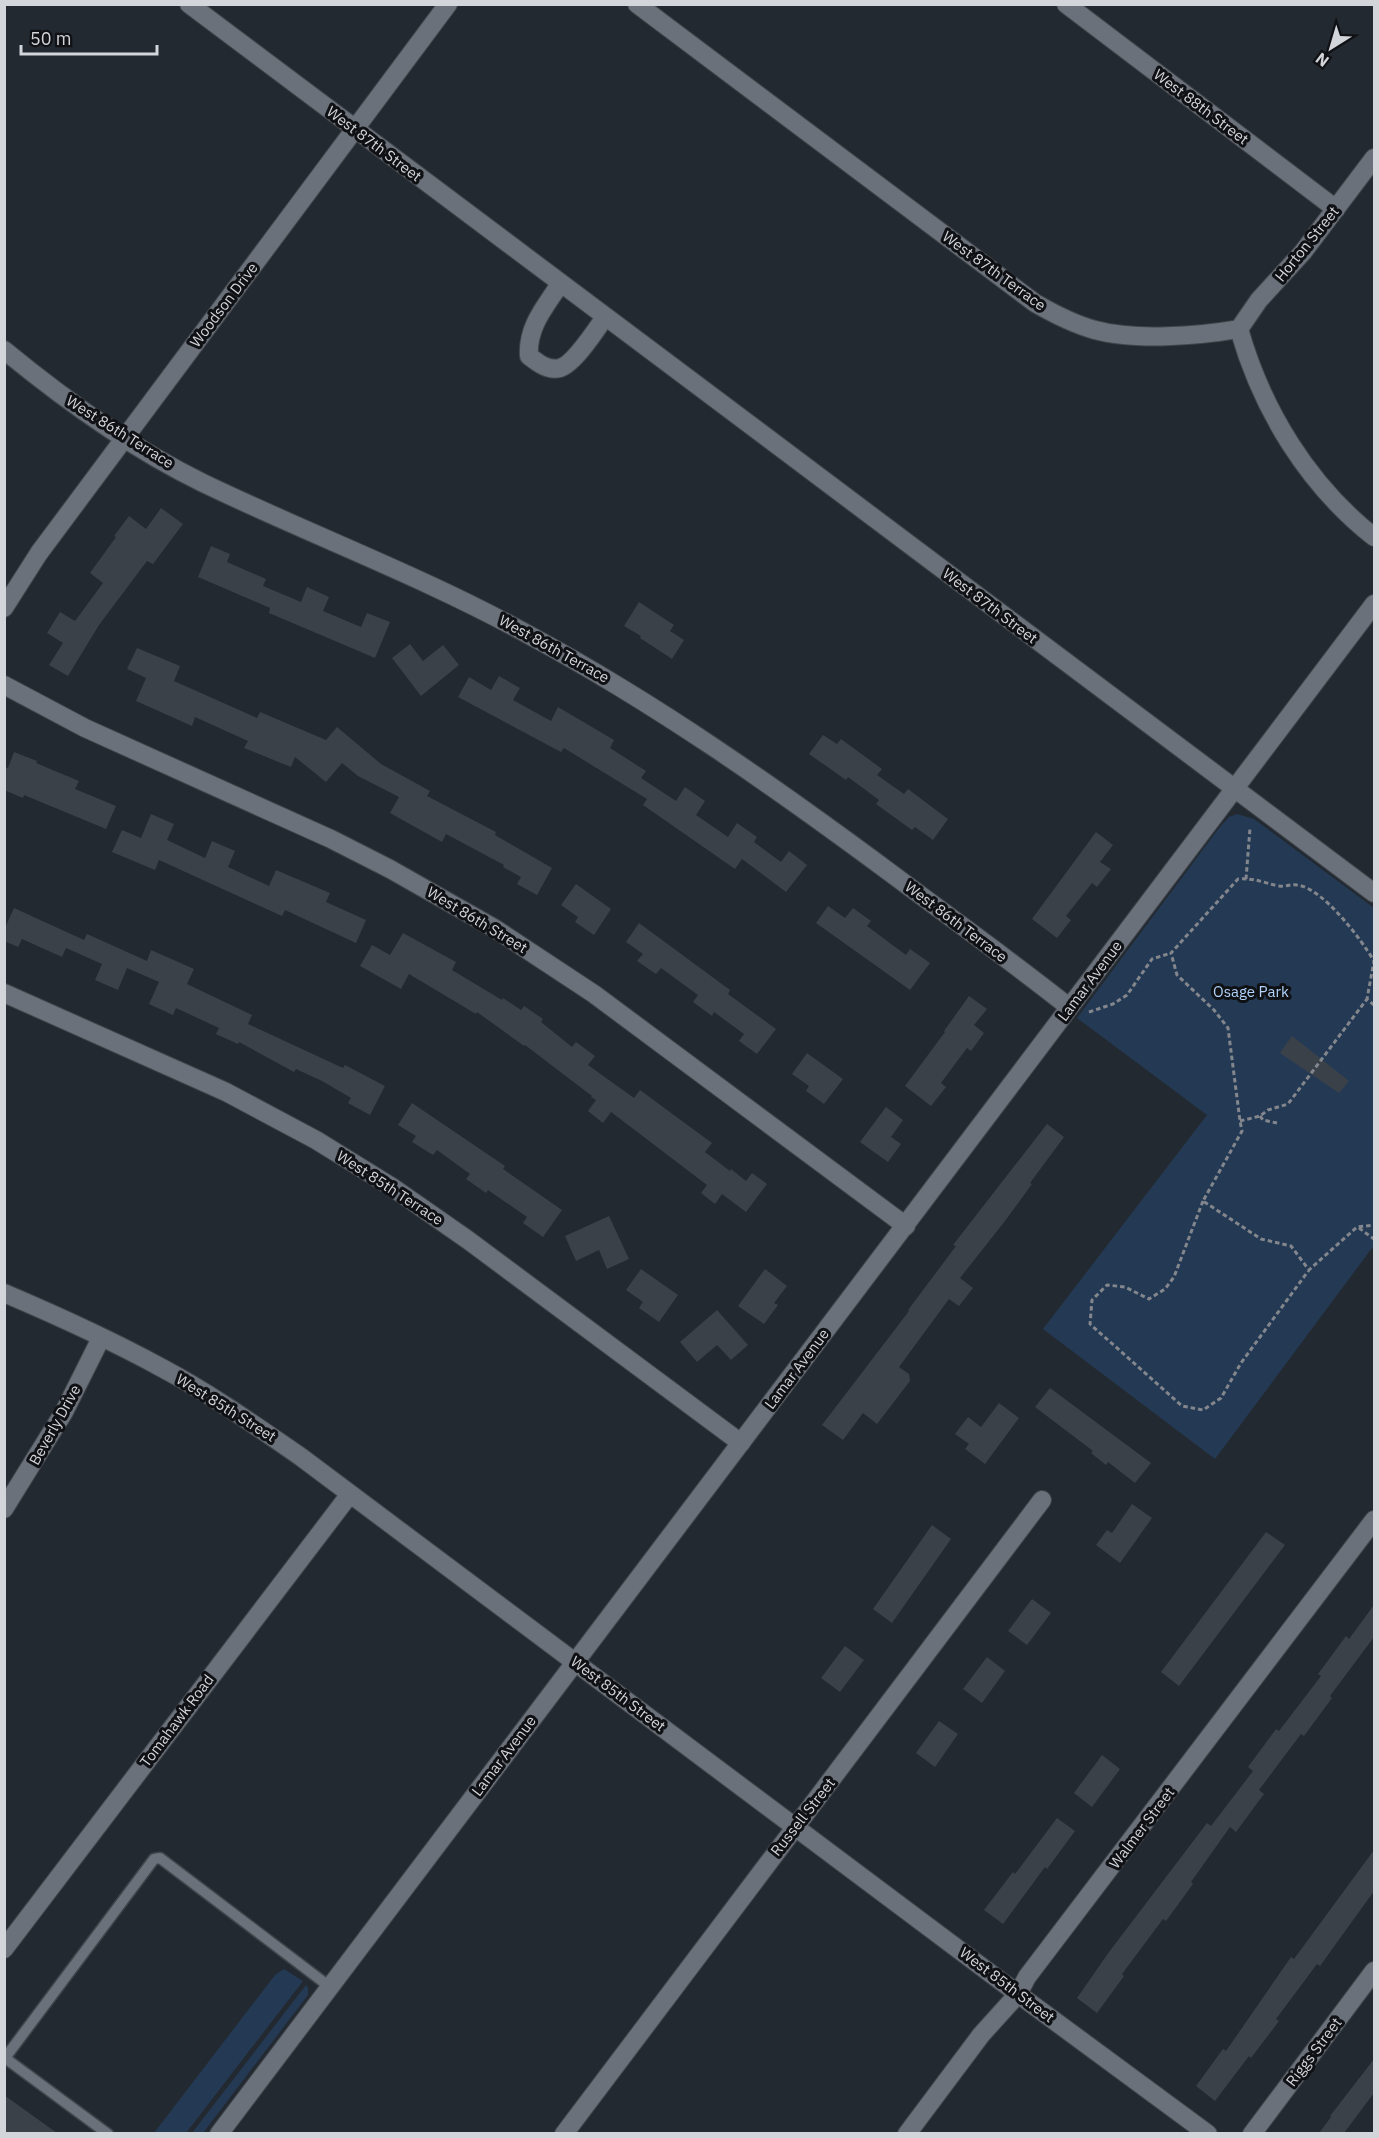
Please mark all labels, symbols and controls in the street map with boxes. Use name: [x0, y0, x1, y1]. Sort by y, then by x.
scale bar: [21, 18, 158, 56]
north arrow: [1301, 18, 1361, 78]
text: 50 m: [30, 27, 72, 50]
text: N: [1311, 49, 1333, 71]
street label: West 88th Street: [1150, 65, 1252, 148]
street label: West 87th Street: [323, 102, 425, 185]
street label: Horton Street: [1270, 202, 1343, 285]
street label: West 87th Terrace: [939, 227, 1050, 314]
street label: Woodson Drive: [186, 259, 262, 351]
street label: West 86th Terrace: [63, 391, 178, 472]
street label: West 87th Street: [939, 564, 1041, 647]
street label: West 86th Terrace: [496, 610, 613, 687]
street label: West 86th Terrace: [901, 877, 1011, 966]
street label: West 86th Street: [424, 882, 531, 957]
street label: Lamar Avenue: [1053, 937, 1126, 1025]
park label: Osage Park: [1213, 982, 1289, 1001]
street label: West 85th Terrace: [333, 1146, 447, 1229]
street label: Lamar Avenue: [760, 1325, 833, 1413]
street label: West 85th Street: [173, 1369, 280, 1446]
street label: Beverly Drive: [25, 1381, 84, 1468]
street label: West 85th Street: [567, 1652, 669, 1735]
street label: Tomahawk Road: [136, 1671, 218, 1771]
street label: Lamar Avenue: [467, 1712, 540, 1800]
street label: Russell Street: [766, 1774, 839, 1859]
street label: Walmer Street: [1105, 1783, 1178, 1872]
street label: West 85th Street: [956, 1943, 1058, 2026]
street label: Riggs Street: [1282, 2014, 1346, 2090]

